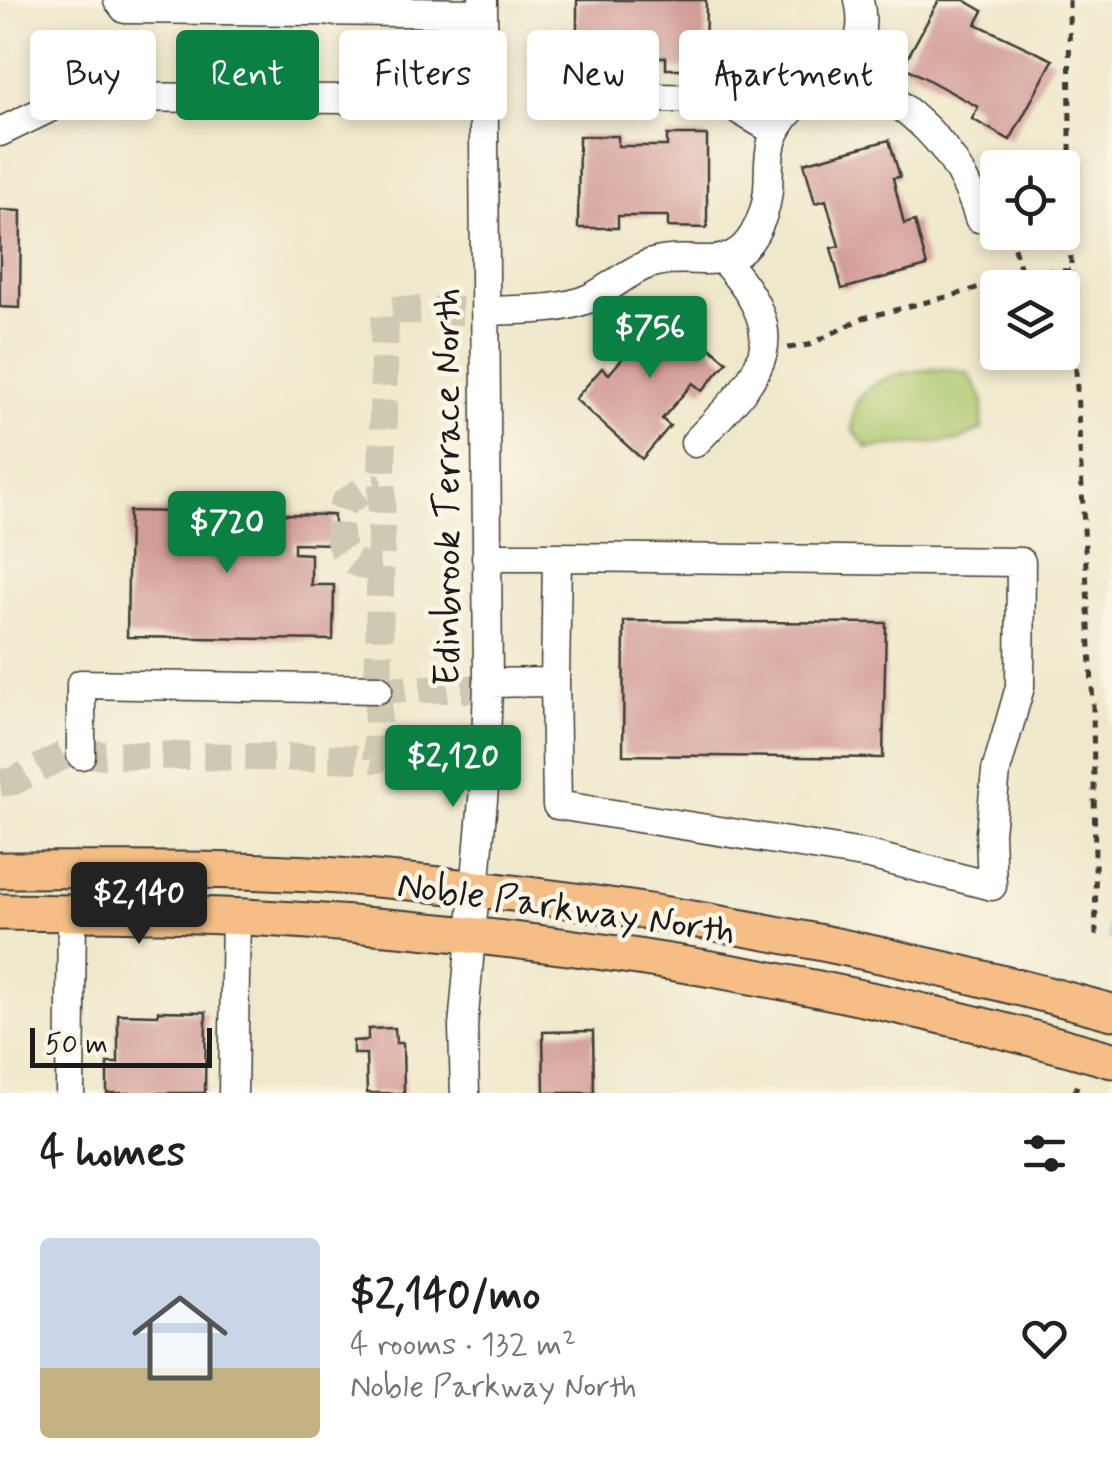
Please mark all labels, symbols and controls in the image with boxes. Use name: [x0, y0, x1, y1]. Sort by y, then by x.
chip: Buy: [30, 30, 156, 120]
chip: Rent: [176, 30, 319, 120]
chip: Filters: [339, 30, 507, 120]
chip: New: [527, 30, 659, 120]
chip: Apartment: [679, 30, 908, 120]
map controls: [980, 150, 1080, 370]
button: locate: [980, 150, 1080, 250]
button: layers: [980, 270, 1080, 370]
street label: Edinbrook Terrace North: [424, 288, 473, 686]
pin: $756: [591, 296, 709, 381]
text: $756: [615, 307, 685, 349]
pin: $720: [168, 491, 286, 576]
text: $720: [190, 502, 264, 544]
pin: $2,120: [372, 725, 534, 810]
text: $2,120: [407, 736, 499, 778]
street label: Noble Parkway North: [394, 861, 738, 957]
pin: $2,140: [58, 862, 220, 947]
text: $2,140: [93, 873, 185, 915]
scale bar: [30, 1023, 212, 1068]
text: 50 m: [45, 1027, 108, 1064]
text: 4 homes: [40, 1126, 186, 1181]
icon: filters: [1017, 1126, 1072, 1181]
text: $2,140/mo: [350, 1269, 540, 1324]
icon: home: [120, 1278, 240, 1398]
icon: heart: [1017, 1311, 1072, 1366]
text: 4 rooms · 132 m²: [350, 1324, 576, 1366]
text: Noble Parkway North: [350, 1366, 637, 1408]

